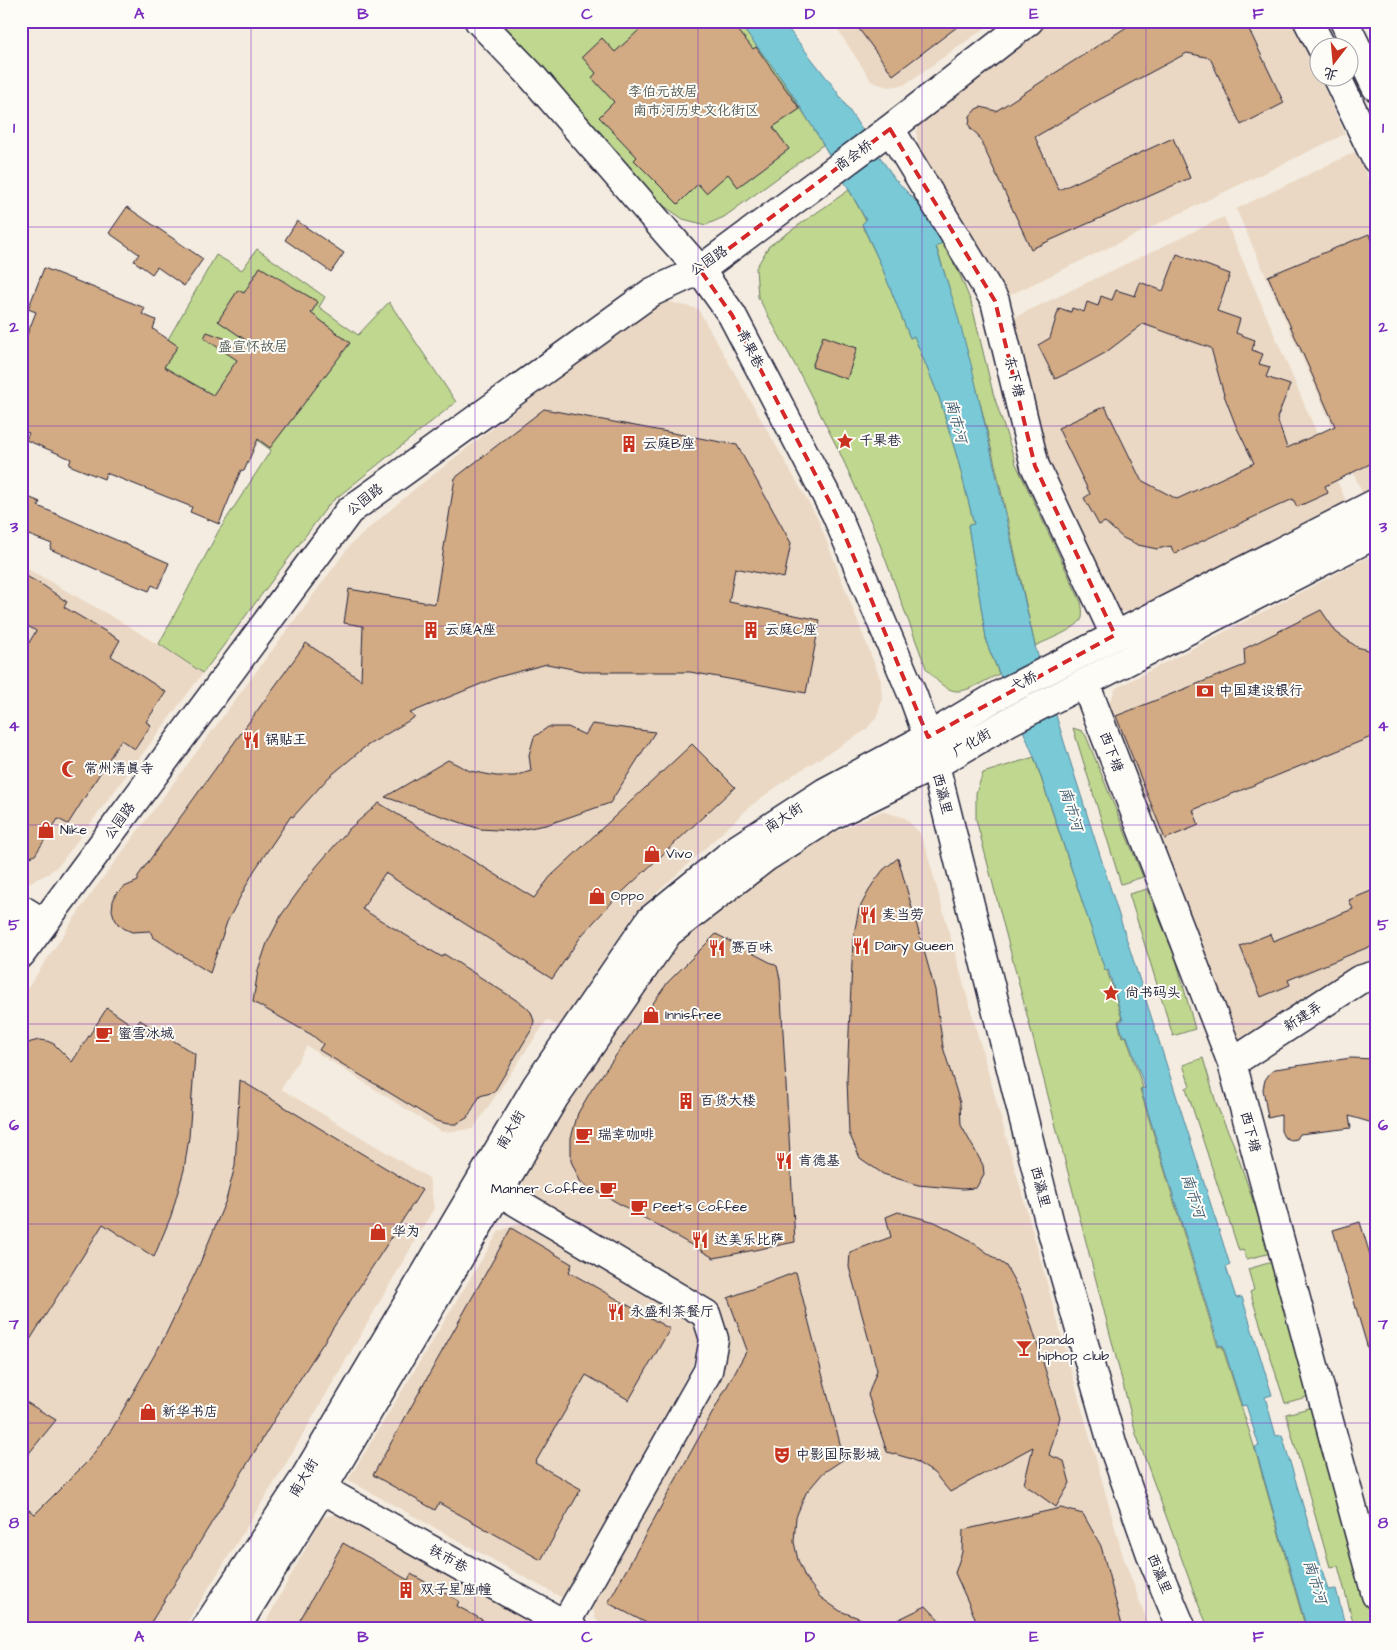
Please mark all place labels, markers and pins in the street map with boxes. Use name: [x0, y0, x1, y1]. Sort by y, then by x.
place icon: 千果巷: [835, 431, 855, 451]
place label: 千果巷: [859, 431, 902, 451]
building icon: 云庭B座: [619, 434, 639, 454]
place label: 云庭B座: [643, 434, 695, 454]
building icon: 云庭A座: [421, 620, 441, 640]
place label: 云庭A座: [445, 620, 496, 640]
building icon: 云庭C座: [741, 620, 761, 640]
place label: 云庭C座: [765, 620, 817, 640]
bank icon: 中国建设银行: [1195, 681, 1215, 701]
place label: 中国建设银行: [1219, 681, 1303, 701]
restaurant icon: 锅贴王: [241, 730, 261, 750]
place label: 锅贴王: [265, 730, 307, 750]
mosque icon: 常州清真寺: [60, 759, 80, 779]
place label: 常州清真寺: [84, 759, 154, 779]
shop icon: Nike: [36, 820, 56, 840]
place label: Nike: [60, 820, 87, 840]
shop icon: Vivo: [642, 844, 662, 864]
place label: Vivo: [666, 844, 692, 864]
shop icon: Oppo: [587, 886, 607, 906]
place label: Oppo: [611, 886, 644, 906]
restaurant icon: 麦当劳: [858, 905, 878, 925]
place label: 麦当劳: [882, 905, 924, 925]
restaurant icon: Dairy Queen: [851, 936, 871, 956]
place label: Dairy Queen: [875, 936, 954, 956]
restaurant icon: 赛百味: [707, 938, 727, 958]
place label: 赛百味: [731, 938, 773, 958]
place icon: 尚书码头: [1101, 983, 1121, 1003]
place label: 尚书码头: [1125, 983, 1181, 1003]
shop icon: Innisfree: [641, 1005, 661, 1025]
place label: Innisfree: [665, 1005, 722, 1025]
cafe icon: 蜜雪冰城: [94, 1024, 114, 1044]
place label: 蜜雪冰城: [118, 1024, 174, 1044]
building icon: 百货大楼: [676, 1091, 696, 1111]
place label: 百货大楼: [700, 1091, 756, 1111]
cafe icon: 瑞幸咖啡: [574, 1125, 594, 1145]
place label: 瑞幸咖啡: [597, 1125, 654, 1145]
restaurant icon: 肯德基: [774, 1151, 794, 1171]
place label: 肯德基: [798, 1151, 840, 1171]
place label: Manner Coffee: [491, 1179, 594, 1199]
cafe icon: Manner Coffee: [598, 1179, 618, 1199]
cafe icon: Peet's Coffee: [629, 1197, 649, 1217]
place label: Peet's Coffee: [653, 1197, 748, 1217]
shop icon: 华为: [368, 1222, 388, 1242]
place label: 华为: [392, 1222, 420, 1242]
restaurant icon: 达美乐比萨: [690, 1230, 710, 1250]
place label: 达美乐比萨: [714, 1230, 784, 1250]
restaurant icon: 永盛利茶餐厅: [606, 1302, 626, 1322]
place label: 永盛利茶餐厅: [630, 1302, 714, 1322]
place label: panda hiphop club: [1038, 1330, 1109, 1366]
bar icon: panda hiphop club: [1014, 1338, 1034, 1358]
shop icon: 新华书店: [138, 1402, 158, 1422]
place label: 新华书店: [162, 1402, 218, 1422]
theatre icon: 中影国际影城: [772, 1445, 792, 1465]
place label: 中影国际影城: [796, 1445, 880, 1465]
building icon: 双子星座1幢: [396, 1580, 416, 1600]
place label: 双子星座1幢: [420, 1580, 492, 1600]

